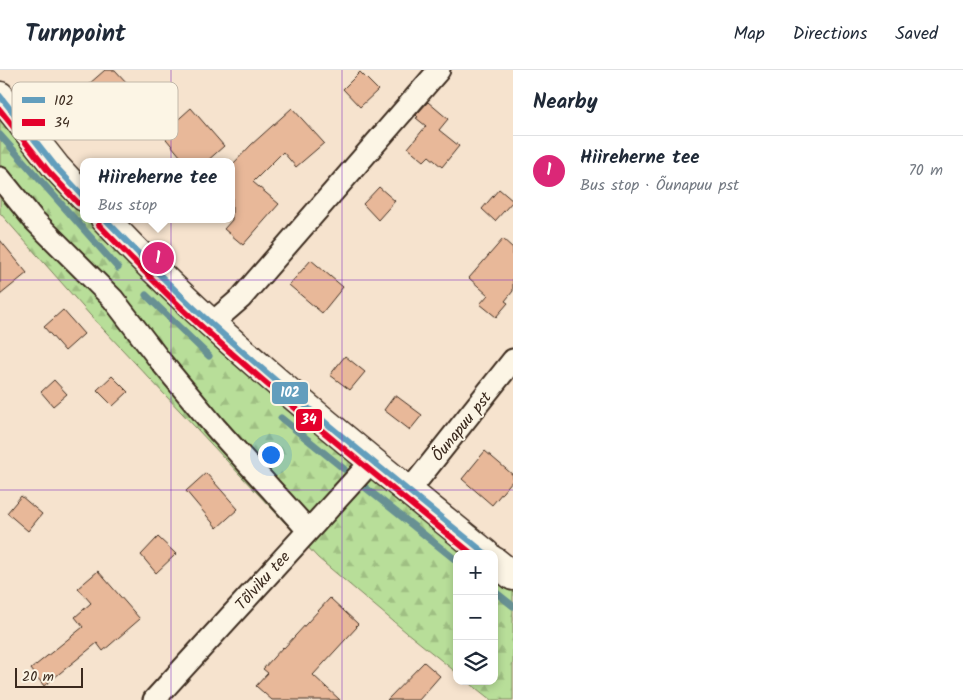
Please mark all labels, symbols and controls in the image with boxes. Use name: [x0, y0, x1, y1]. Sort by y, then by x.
text: Turnpoint: [25, 15, 126, 54]
text: Map: [733, 20, 765, 49]
text: Directions: [793, 20, 867, 49]
text: Saved: [895, 20, 938, 49]
legend: [12, 82, 178, 140]
text: Nearby: [533, 86, 598, 119]
text: 102: [54, 90, 74, 112]
text: 34: [54, 112, 70, 134]
text: Hiireherne tee: [580, 143, 699, 173]
popup: [80, 158, 235, 223]
text: 1: [547, 158, 551, 183]
text: 70 m: [908, 158, 943, 183]
text: Hiireherne tee: [98, 163, 217, 193]
text: Bus stop · Õunapuu pst: [580, 173, 739, 198]
text: Bus stop: [98, 193, 157, 218]
pin: 1: [142, 239, 174, 277]
line badge: 102: [271, 381, 309, 405]
text: 102: [280, 382, 300, 404]
street label: Õunapuu pst: [426, 386, 499, 467]
line badge: 34: [295, 408, 323, 432]
text: 34: [300, 409, 317, 431]
your location: [258, 442, 284, 468]
street label: Tõlviku tee: [230, 546, 297, 616]
map controls: [453, 550, 498, 685]
button: +: [453, 550, 498, 595]
button: −: [453, 595, 498, 640]
button: layers: [453, 640, 498, 685]
scale bar: [15, 665, 82, 688]
text: 20 m: [22, 666, 54, 688]

